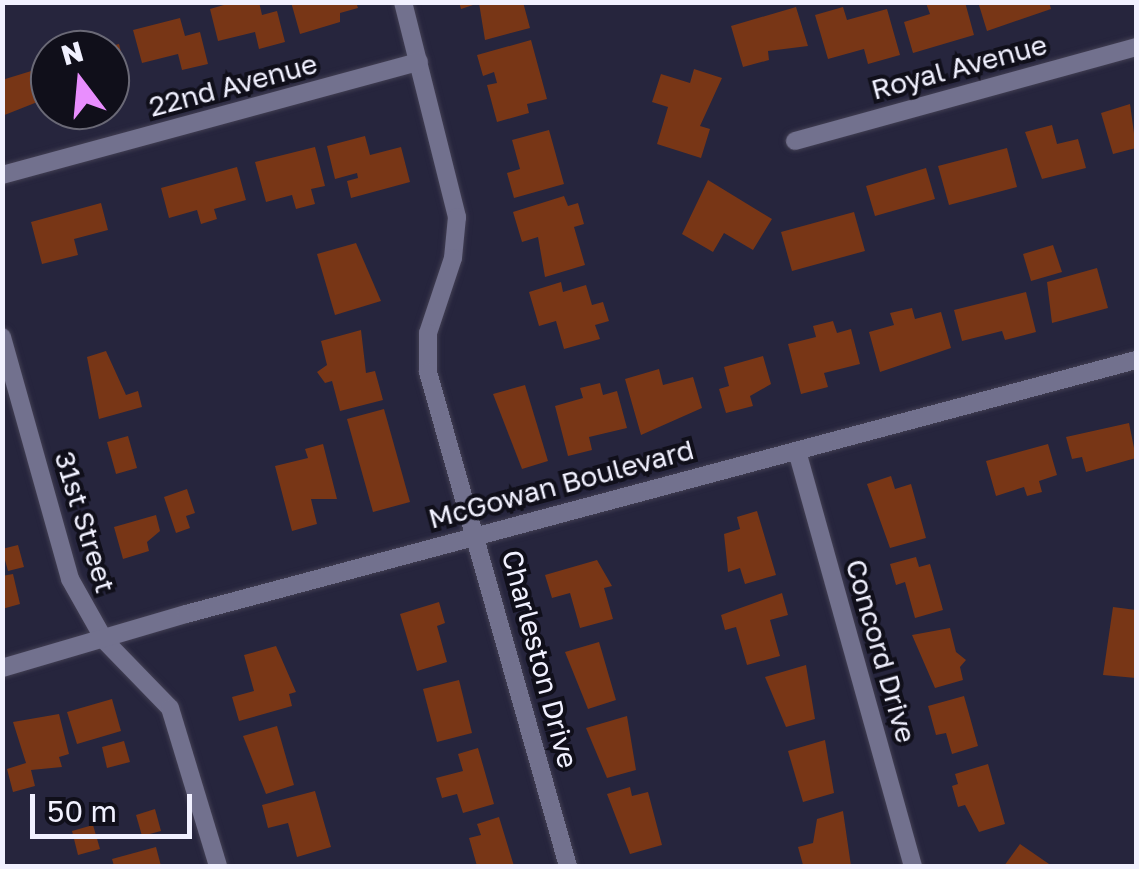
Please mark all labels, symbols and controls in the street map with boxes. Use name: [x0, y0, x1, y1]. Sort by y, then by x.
street label: Royal Avenue: [867, 27, 1051, 107]
north arrow: [30, 30, 130, 130]
text: N: [57, 34, 87, 71]
street label: 22nd Avenue: [145, 46, 321, 124]
street label: McGowan Boulevard: [425, 432, 697, 536]
street label: 31st Street: [48, 447, 122, 597]
street label: Charleston Drive: [495, 546, 585, 772]
street label: Concord Drive: [839, 555, 923, 747]
scale bar: [35, 774, 198, 836]
text: 50 m: [47, 793, 117, 829]

